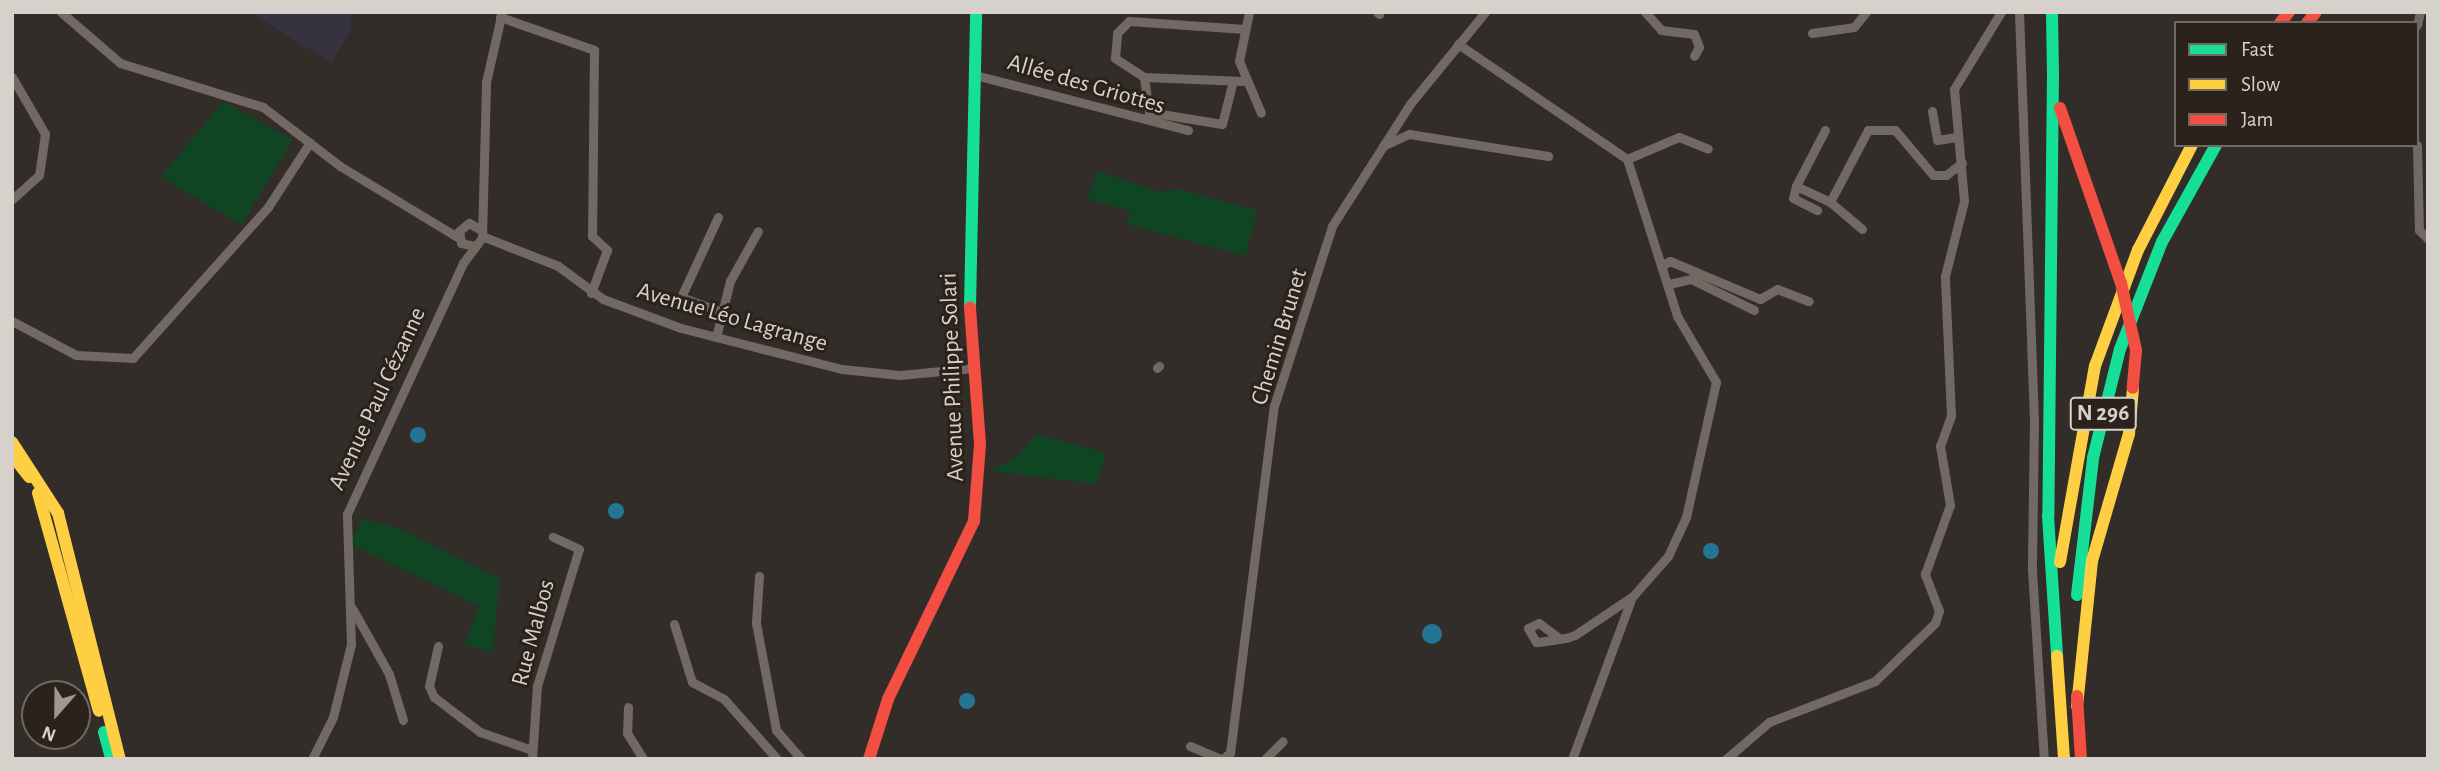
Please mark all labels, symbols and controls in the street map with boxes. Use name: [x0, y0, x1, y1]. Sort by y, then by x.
legend: [2174, 21, 2419, 147]
text: Fast: [2241, 39, 2274, 60]
street label: Allée des Griottes: [1004, 49, 1168, 121]
text: Slow: [2241, 74, 2280, 95]
text: Jam: [2241, 109, 2273, 130]
street label: Chemin Brunet: [1246, 265, 1314, 409]
street label: Avenue Philippe Solari: [935, 272, 971, 482]
street label: Avenue Léo Lagrange: [634, 277, 830, 359]
street label: Avenue Paul Cézanne: [323, 303, 433, 495]
road number: N 296: [2068, 394, 2138, 434]
street label: Rue Malbos: [506, 577, 562, 689]
north arrow: [21, 680, 91, 750]
text: N: [39, 722, 59, 744]

